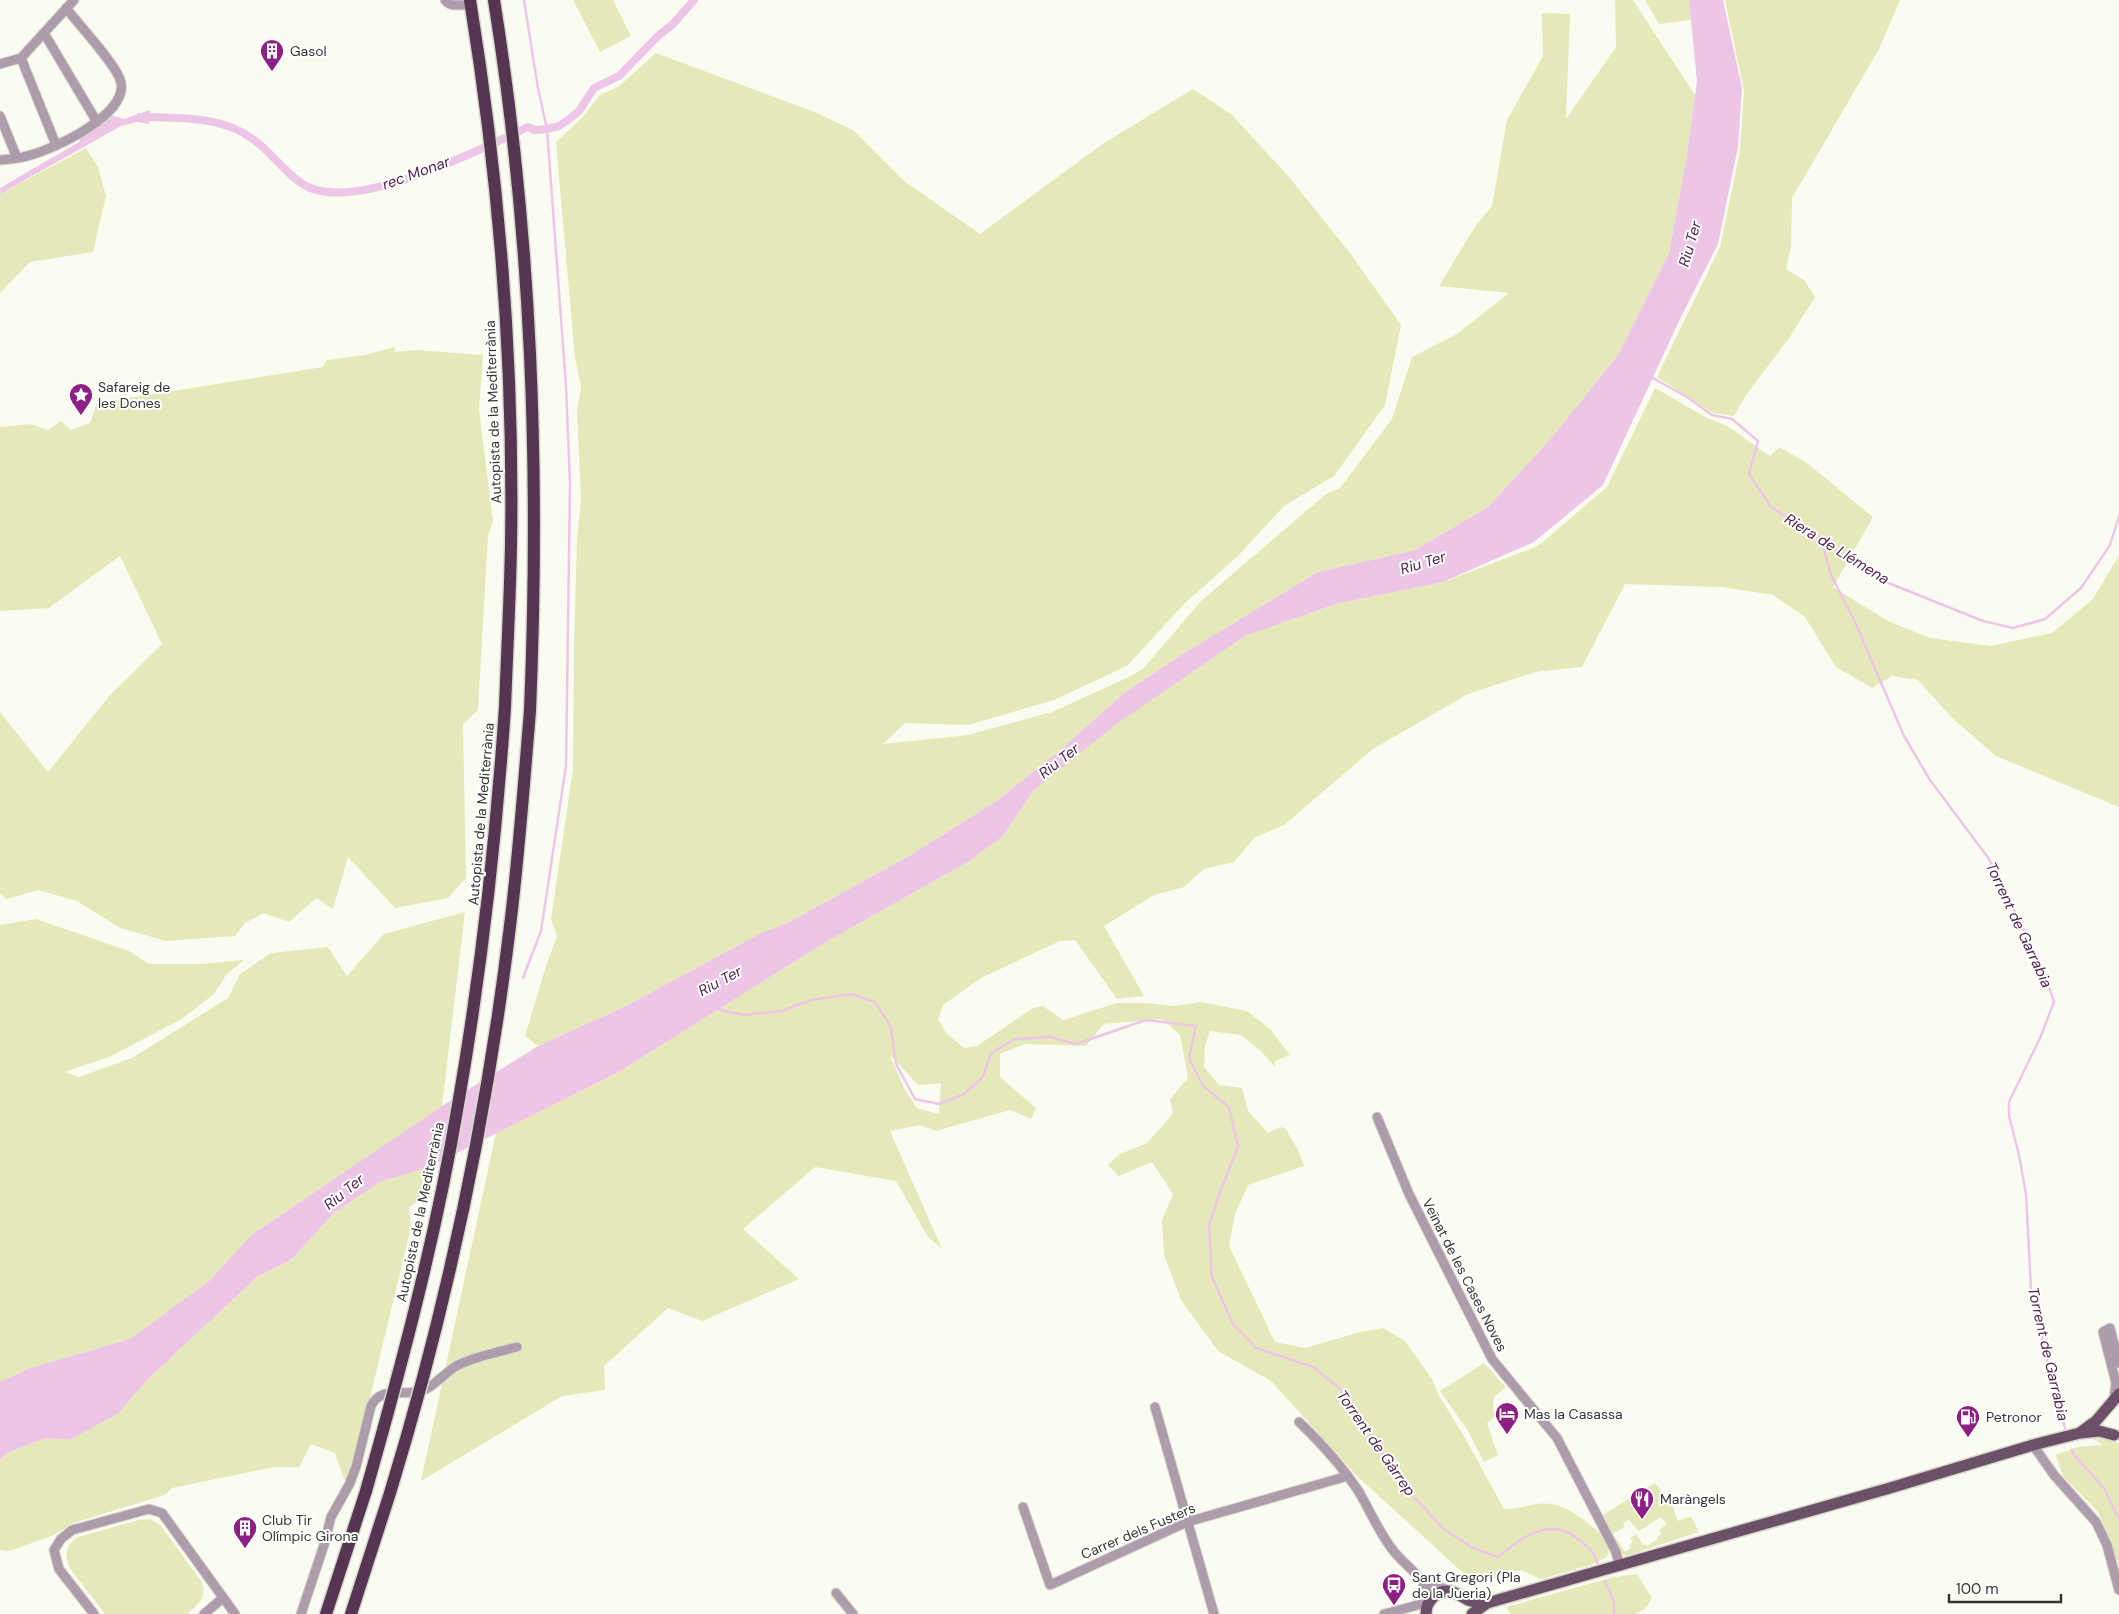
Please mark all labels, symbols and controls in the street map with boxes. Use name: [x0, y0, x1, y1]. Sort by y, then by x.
building icon: Gasol: [259, 38, 285, 72]
place label: Gasol: [290, 42, 327, 60]
water label: rec Monar: [379, 151, 453, 195]
water label: Riu Ter: [1674, 218, 1706, 269]
street label: Autopista de la Mediterrània: [481, 320, 505, 504]
place label: Safareig de les Dones: [98, 378, 170, 412]
place icon: Safareig de les Dones: [68, 382, 94, 416]
water label: Riera de Llémena: [1781, 509, 1893, 589]
water label: Riu Ter: [1398, 546, 1449, 579]
street label: Autopista de la Mediterrània: [464, 722, 498, 906]
water label: Riu Ter: [1034, 738, 1084, 783]
water label: Torrent de Garrabia: [1981, 859, 2057, 991]
water label: Riu Ter: [695, 961, 746, 1001]
street label: Autopista de la Mediterrània: [392, 1120, 448, 1304]
water label: Riu Ter: [320, 1169, 369, 1214]
street label: Veïnat de les Cases Noves: [1419, 1195, 1511, 1355]
water label: Torrent de Garrabia: [2023, 1285, 2073, 1423]
water label: Torrent de Gàrrep: [1332, 1386, 1420, 1500]
hotel icon: Mas la Casassa: [1494, 1401, 1520, 1435]
fuel station icon: Petronor: [1955, 1404, 1981, 1438]
place label: Mas la Casassa: [1524, 1405, 1623, 1423]
place label: Petronor: [1986, 1408, 2042, 1426]
restaurant icon: Maràngels: [1629, 1486, 1655, 1520]
place label: Maràngels: [1660, 1490, 1726, 1508]
street label: Carrer dels Fusters: [1078, 1499, 1198, 1563]
place label: Club Tir Olímpic Girona: [262, 1511, 358, 1545]
building icon: Club Tir Olímpic Girona: [232, 1515, 258, 1549]
place label: Sant Gregori (Pla de la Jueria): [1412, 1568, 1521, 1602]
bus stop icon: Sant Gregori (Pla de la Jueria): [1381, 1572, 1407, 1606]
scale bar: [1949, 1572, 2062, 1604]
text: 100 m: [1956, 1579, 1999, 1599]

